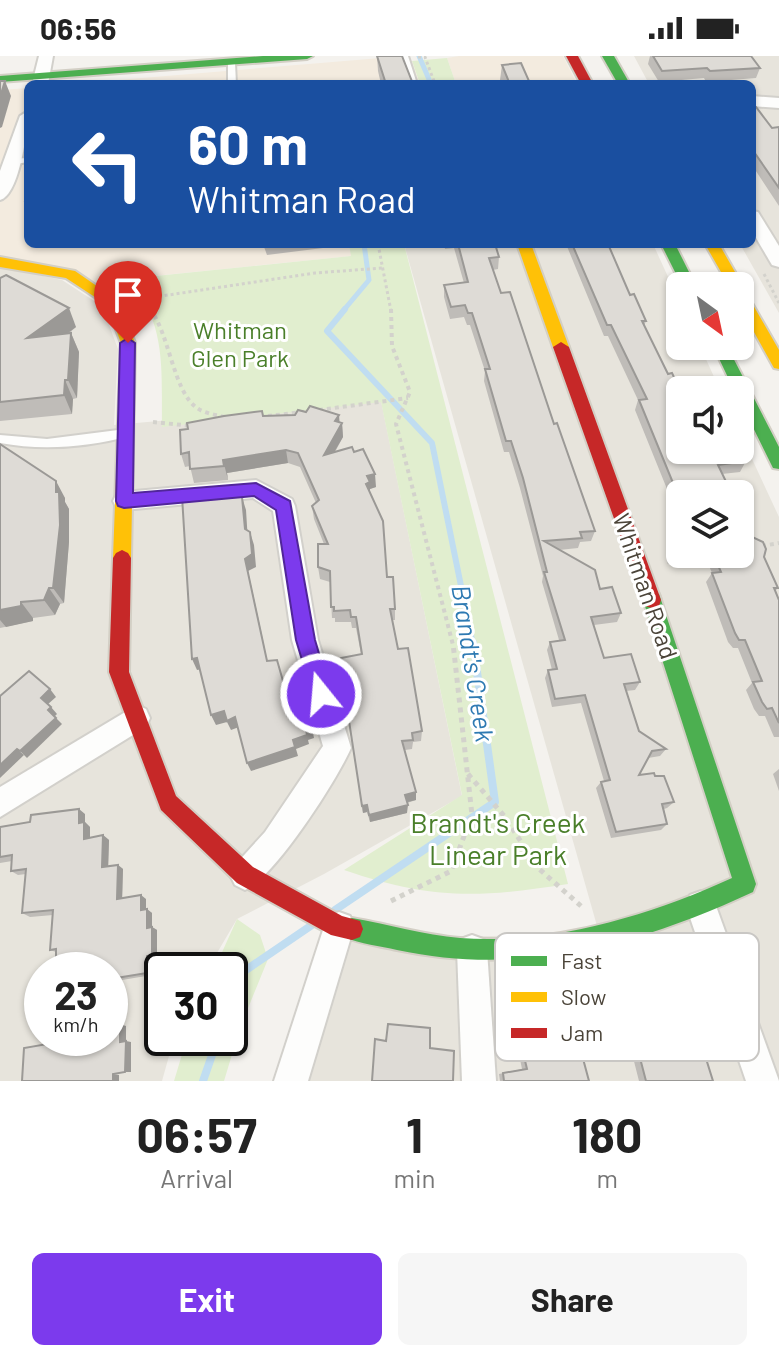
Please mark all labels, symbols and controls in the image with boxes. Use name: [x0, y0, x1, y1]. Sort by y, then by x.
text: 06:56: [40, 10, 116, 46]
text: 60 m: [188, 109, 308, 176]
icon: left: [56, 112, 160, 216]
text: Whitman Road: [188, 177, 416, 220]
pin: [94, 261, 162, 343]
north arrow: [666, 272, 754, 360]
map controls: [666, 272, 754, 568]
icon: arrive: [106, 273, 150, 317]
park label: Whitman Glen Park: [191, 315, 289, 372]
button: sound: [666, 376, 754, 464]
button: layers: [666, 480, 754, 568]
street label: Whitman Road: [608, 510, 684, 662]
water label: Brandt's Creek: [446, 582, 502, 744]
position arrow: [279, 652, 363, 736]
park label: Brandt's Creek Linear Park: [410, 805, 586, 871]
legend: [495, 933, 759, 1061]
text: Fast: [561, 947, 603, 973]
speed limit sign: 30: [144, 952, 248, 1056]
text: 23: [54, 970, 98, 1018]
text: Slow: [561, 983, 606, 1009]
text: km/h: [53, 1012, 99, 1036]
text: Jam: [561, 1019, 603, 1045]
text: 06:57: [137, 1105, 257, 1163]
text: 1: [406, 1105, 423, 1163]
text: 180: [572, 1105, 642, 1163]
text: Arrival: [160, 1162, 233, 1193]
text: min: [393, 1162, 436, 1193]
text: m: [597, 1162, 618, 1193]
button: Exit: [32, 1253, 382, 1345]
button: Share: [398, 1253, 747, 1345]

